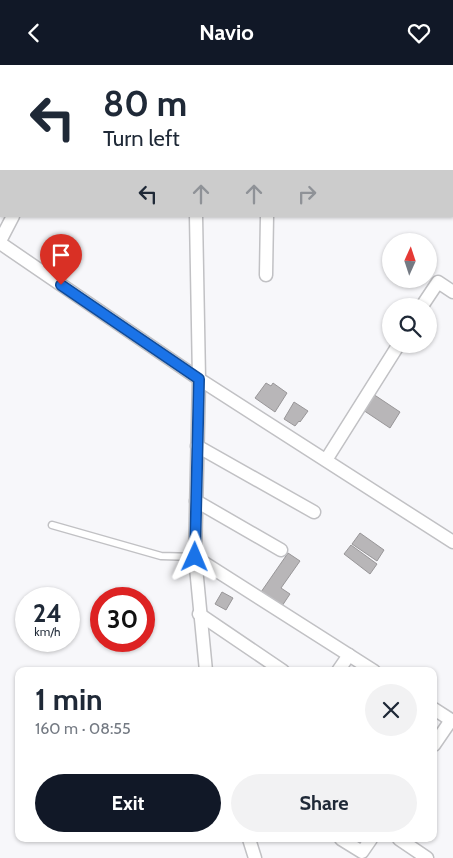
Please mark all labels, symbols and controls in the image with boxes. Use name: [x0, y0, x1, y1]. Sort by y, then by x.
icon: back: [20, 19, 48, 47]
text: Navio: [199, 19, 254, 46]
icon: heart: [405, 19, 433, 47]
text: 80 m: [103, 82, 187, 125]
icon: left: [20, 85, 85, 150]
text: Turn left: [103, 125, 180, 152]
icon: left: [134, 180, 162, 208]
icon: ahead: [187, 180, 215, 208]
icon: ahead: [240, 180, 268, 208]
icon: right: [293, 180, 321, 208]
north arrow: [382, 233, 438, 287]
map controls: [382, 233, 437, 353]
pin: [40, 234, 82, 285]
icon: arrive: [47, 241, 75, 269]
button: search: [382, 298, 437, 353]
position arrow: [168, 530, 220, 582]
speed limit sign: 30: [90, 587, 155, 652]
text: 24: [33, 598, 62, 628]
text: km/h: [34, 624, 61, 639]
text: 1 min: [35, 681, 103, 718]
button: close: [365, 684, 417, 736]
text: 160 m · 08:55: [35, 719, 131, 738]
button: Exit: [35, 774, 221, 832]
button: Share: [231, 774, 417, 832]

